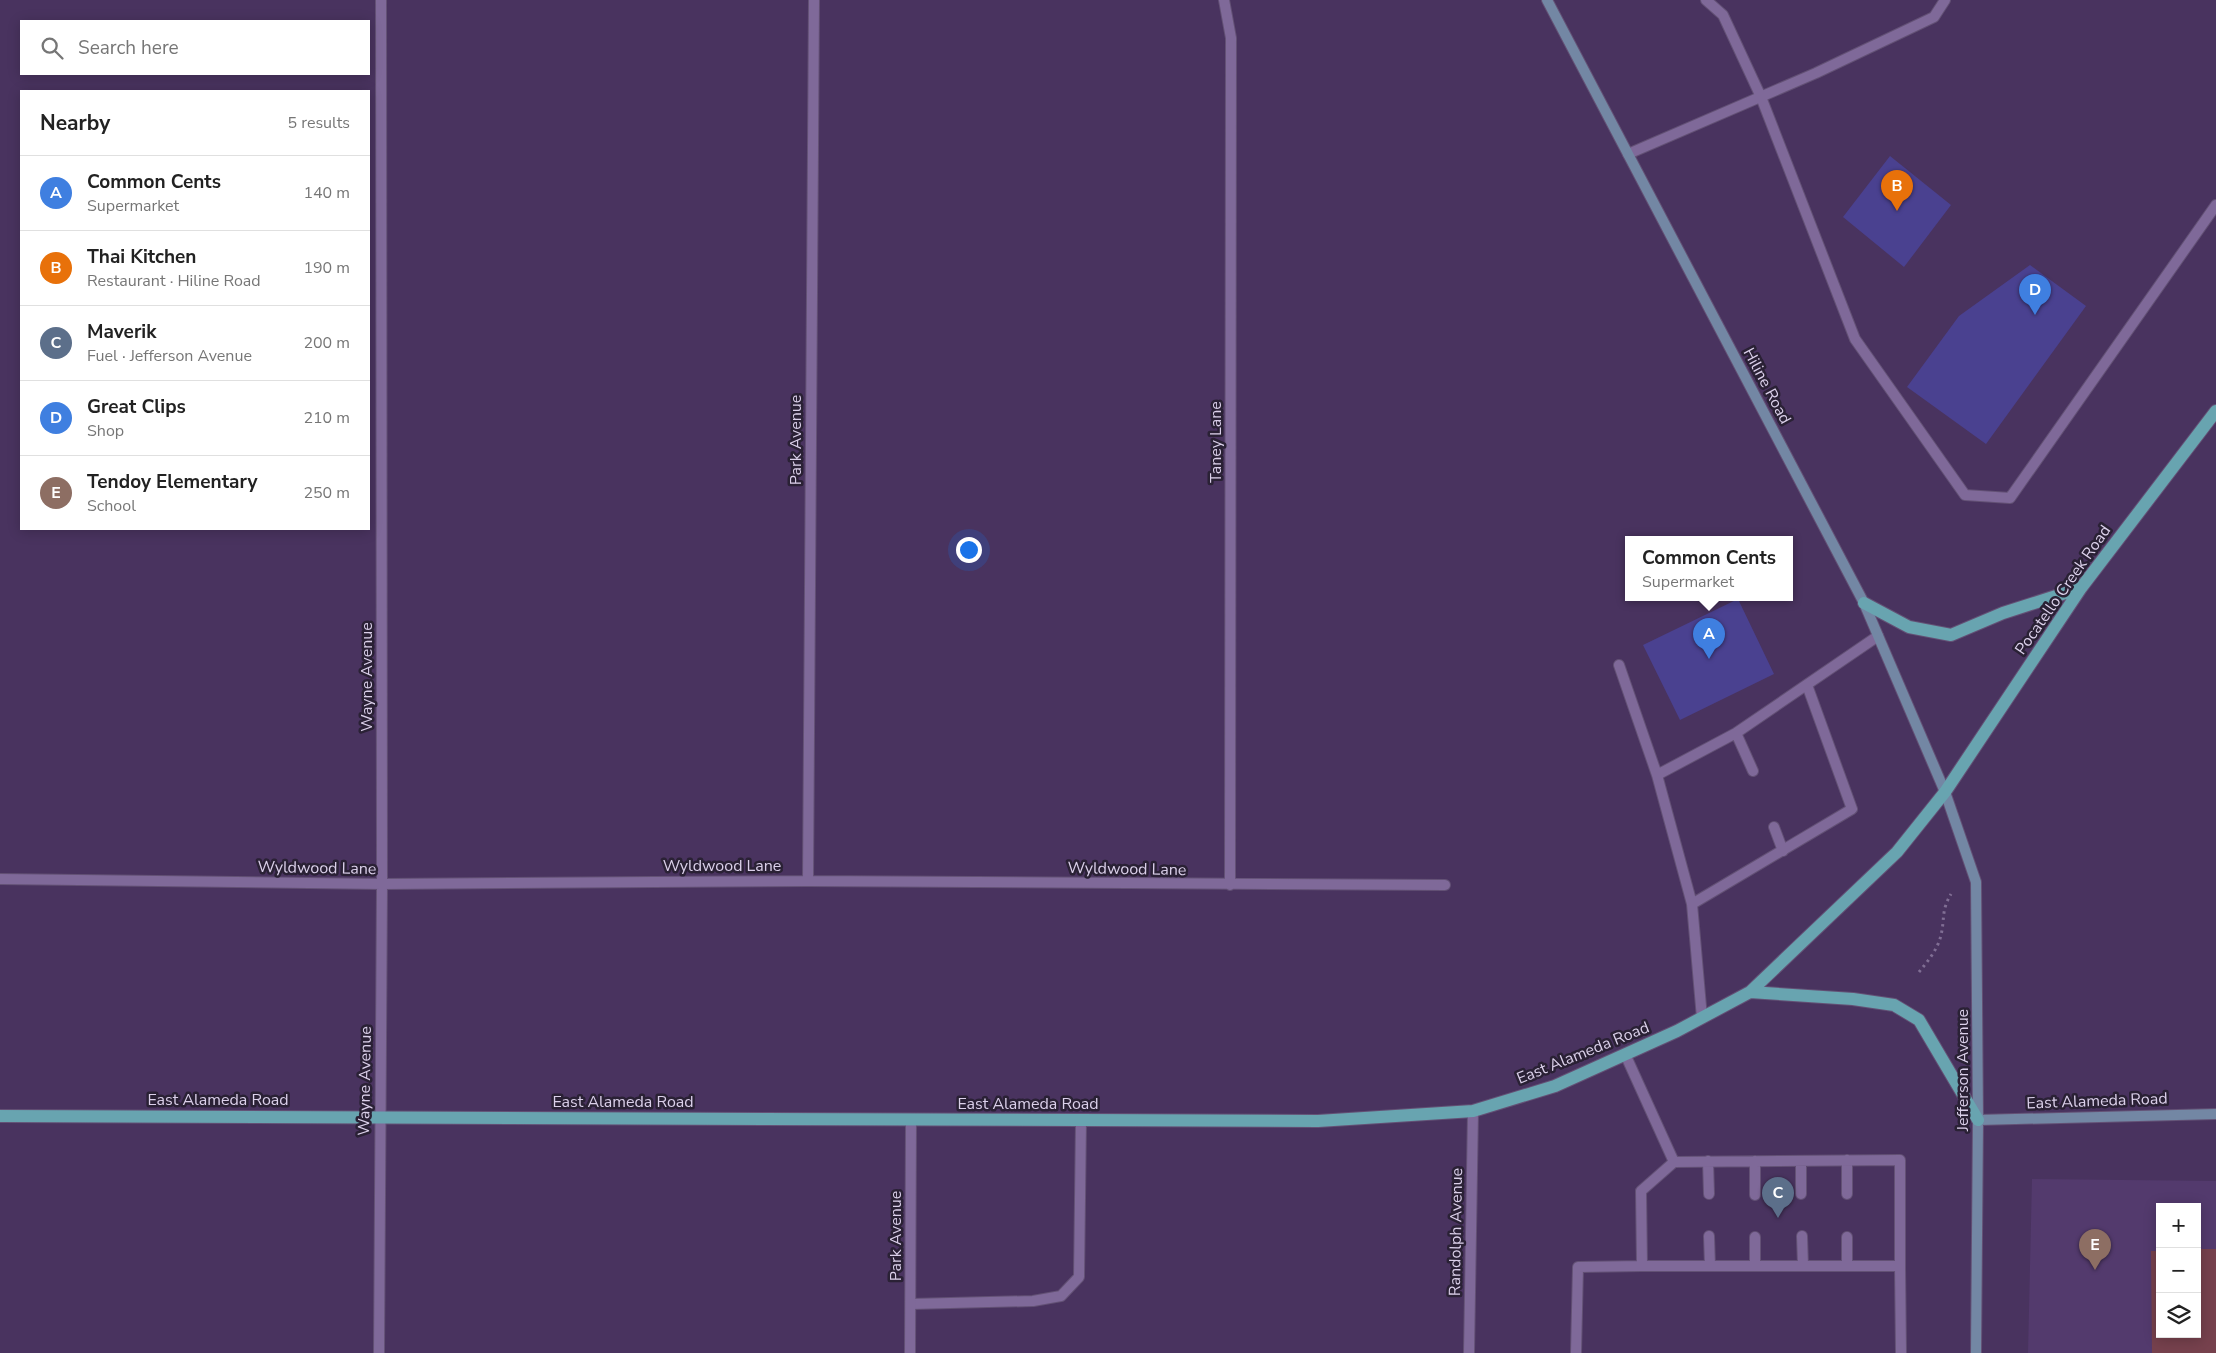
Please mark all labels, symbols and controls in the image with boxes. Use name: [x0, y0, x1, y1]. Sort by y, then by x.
search box: [20, 20, 370, 75]
icon: search: [38, 34, 66, 62]
text: Search here: [78, 35, 179, 61]
text: Nearby: [40, 109, 110, 137]
text: 5 results: [288, 112, 350, 134]
text: Common Cents: [87, 169, 221, 195]
pin: B: [1881, 170, 1913, 211]
text: A: [50, 182, 62, 204]
text: 140 m: [303, 182, 350, 204]
text: Supermarket: [87, 195, 179, 217]
text: Thai Kitchen: [87, 244, 196, 270]
text: B: [50, 257, 62, 279]
text: 190 m: [303, 257, 350, 279]
text: Restaurant · Hiline Road: [87, 270, 261, 292]
pin: D: [2019, 274, 2051, 315]
text: Maverik: [87, 319, 156, 345]
text: C: [51, 332, 61, 354]
text: 200 m: [303, 332, 350, 354]
street label: Hiline Road: [1738, 344, 1796, 428]
text: Fuel · Jefferson Avenue: [87, 345, 252, 367]
text: Great Clips: [87, 394, 186, 420]
street label: Park Avenue: [785, 395, 807, 485]
street label: Taney Lane: [1205, 401, 1227, 483]
text: D: [50, 407, 62, 429]
text: 210 m: [303, 407, 350, 429]
text: Shop: [87, 420, 124, 442]
text: Tendoy Elementary: [87, 469, 257, 495]
text: E: [51, 482, 61, 504]
text: 250 m: [303, 482, 350, 504]
text: School: [87, 495, 136, 517]
street label: Pocatello Creek Road: [2010, 521, 2116, 659]
popup: [1625, 536, 1793, 601]
your location: [956, 537, 982, 563]
text: Common Cents: [1642, 545, 1776, 571]
text: Supermarket: [1642, 571, 1734, 593]
pin: A: [1693, 618, 1725, 659]
street label: Wayne Avenue: [356, 622, 378, 732]
street label: Wyldwood Lane: [663, 855, 781, 877]
street label: Wyldwood Lane: [257, 856, 377, 880]
street label: Wyldwood Lane: [1067, 857, 1187, 881]
street label: Jefferson Avenue: [1952, 1009, 1974, 1132]
street label: East Alameda Road: [1513, 1016, 1653, 1090]
street label: Wayne Avenue: [353, 1026, 377, 1136]
street label: East Alameda Road: [2026, 1088, 2168, 1114]
street label: East Alameda Road: [147, 1089, 289, 1111]
street label: East Alameda Road: [552, 1091, 694, 1113]
street label: East Alameda Road: [957, 1093, 1099, 1115]
street label: Randolph Avenue: [1444, 1168, 1468, 1296]
pin: C: [1762, 1177, 1794, 1218]
street label: Park Avenue: [885, 1191, 907, 1281]
map controls: [2156, 1203, 2201, 1338]
button: +: [2156, 1203, 2201, 1248]
pin: E: [2079, 1229, 2111, 1270]
button: −: [2156, 1248, 2201, 1293]
button: layers: [2156, 1293, 2201, 1338]

